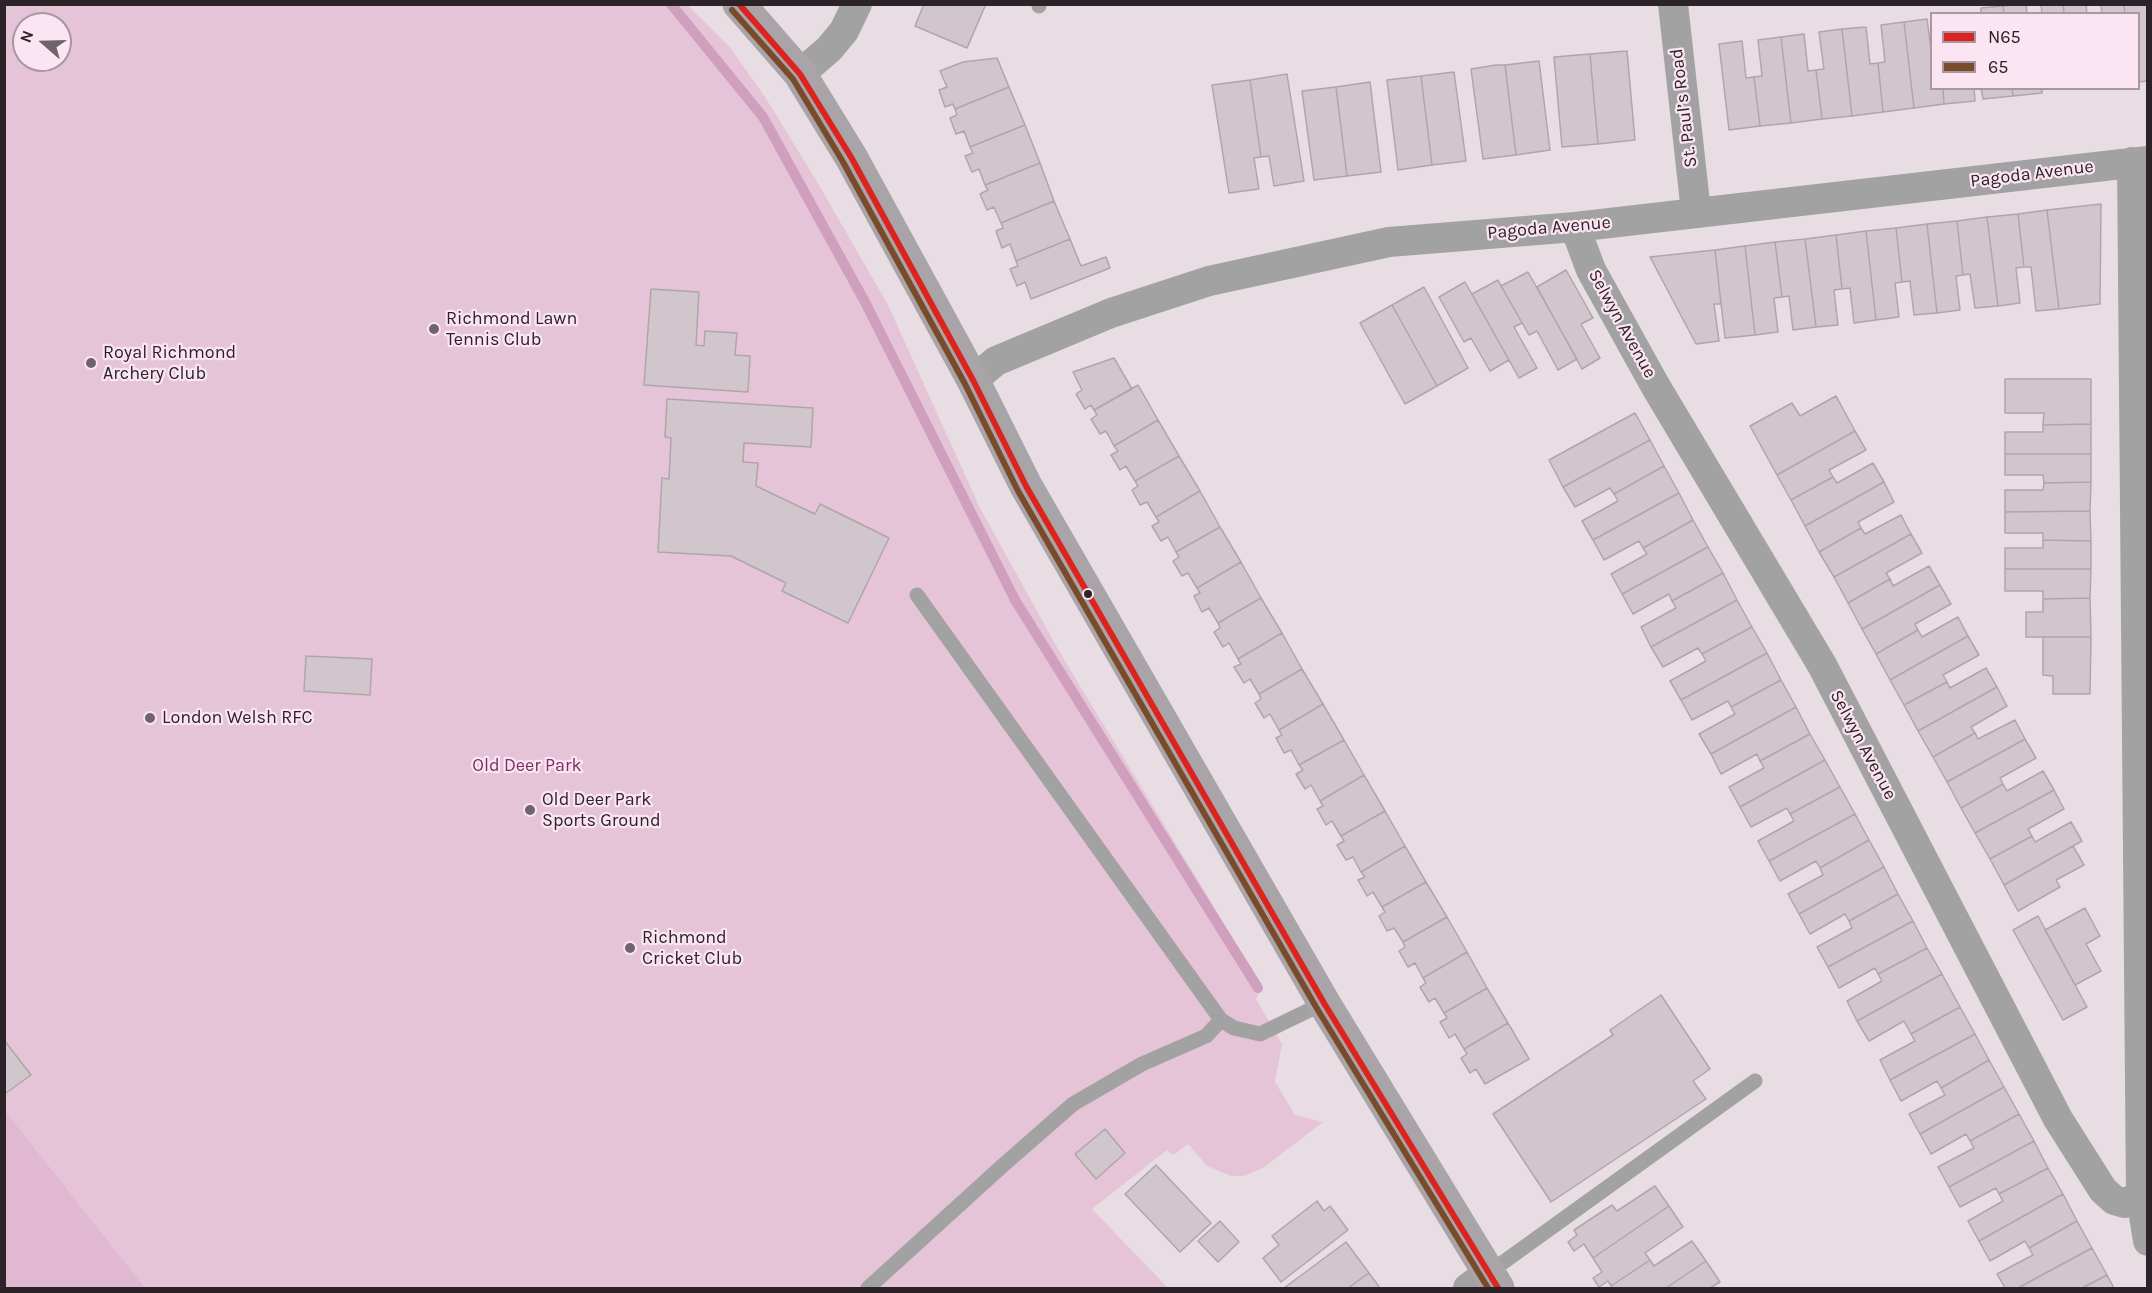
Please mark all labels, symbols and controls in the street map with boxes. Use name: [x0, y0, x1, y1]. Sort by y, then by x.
north arrow: [12, 12, 72, 72]
legend: [1930, 12, 2140, 90]
text: N65: [1988, 26, 2021, 48]
text: N: [16, 28, 37, 45]
street label: St. Paul’s Road: [1666, 47, 1702, 169]
text: 65: [1988, 56, 2008, 78]
street label: Pagoda Avenue: [1969, 156, 2095, 192]
street label: Pagoda Avenue: [1486, 212, 1612, 244]
street label: Selwyn Avenue: [1583, 266, 1661, 382]
place label: Richmond Lawn Tennis Club: [446, 308, 577, 350]
marker: Richmond Lawn Tennis Club: [427, 322, 441, 336]
place label: Royal Richmond Archery Club: [103, 342, 236, 385]
marker: Royal Richmond Archery Club: [84, 356, 98, 370]
unlabelled marker: [1082, 588, 1094, 600]
street label: Selwyn Avenue: [1825, 687, 1901, 803]
place label: London Welsh RFC: [162, 707, 313, 729]
marker: London Welsh RFC: [143, 711, 157, 725]
park label: Old Deer Park: [472, 755, 582, 777]
place label: Old Deer Park Sports Ground: [542, 789, 661, 832]
marker: Old Deer Park Sports Ground: [523, 803, 537, 817]
place label: Richmond Cricket Club: [642, 927, 742, 970]
marker: Richmond Cricket Club: [623, 941, 637, 955]

